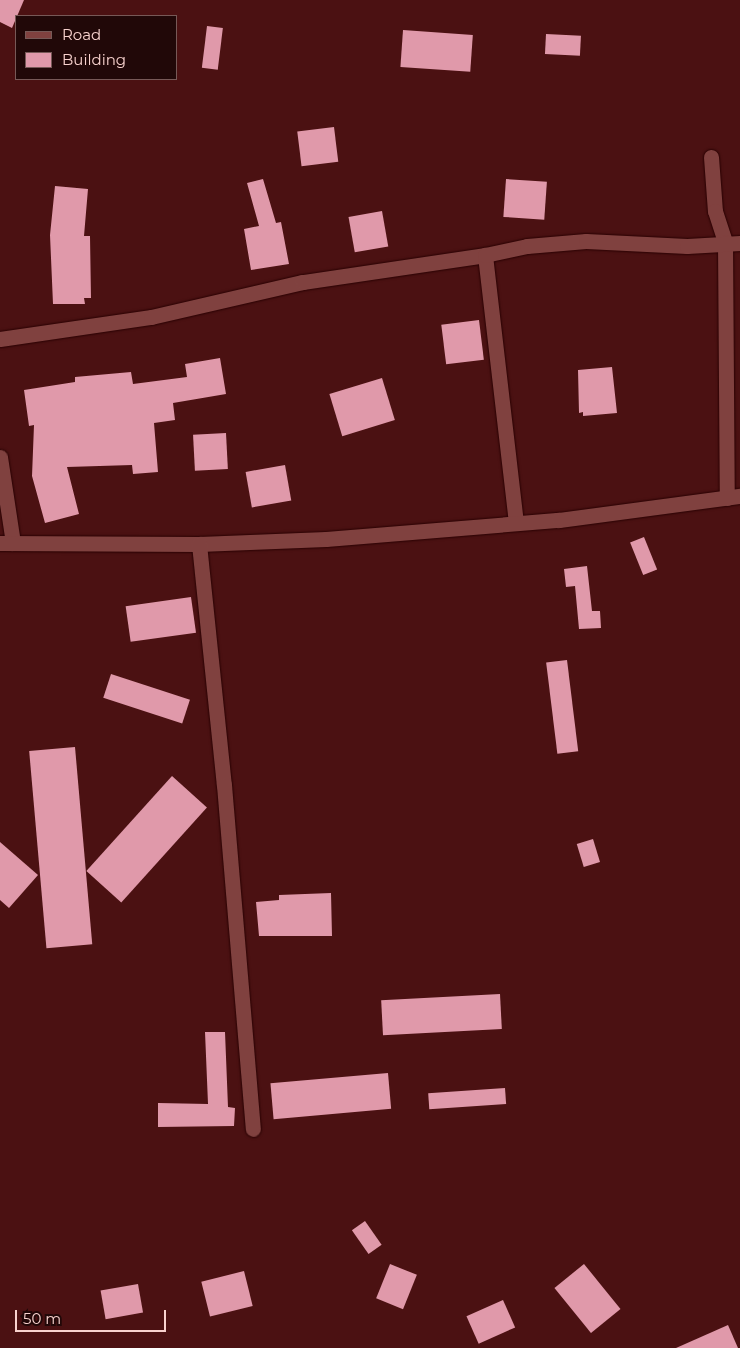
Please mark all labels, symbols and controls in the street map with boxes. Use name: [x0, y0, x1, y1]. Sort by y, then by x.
legend: [15, 15, 178, 80]
text: Road: [62, 25, 101, 44]
text: Building: [62, 50, 126, 69]
scale bar: [18, 1300, 169, 1332]
text: 50 m: [23, 1309, 61, 1328]

